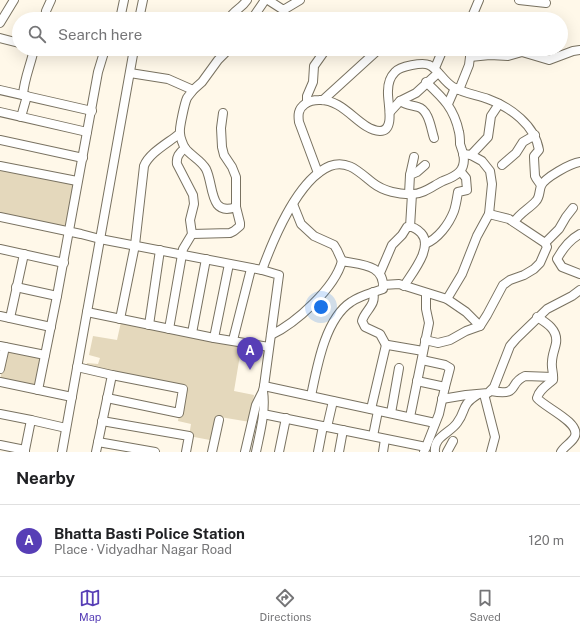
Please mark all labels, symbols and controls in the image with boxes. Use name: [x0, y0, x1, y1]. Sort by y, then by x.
search box: [12, 12, 568, 56]
icon: search: [26, 23, 48, 45]
text: Search here: [58, 26, 142, 43]
your location: [311, 297, 331, 317]
pin: A: [237, 337, 263, 370]
text: Nearby: [16, 468, 75, 488]
text: Bhatta Basti Police Station: [54, 525, 245, 542]
text: A: [24, 533, 34, 548]
text: 120 m: [529, 533, 564, 548]
text: Place · Vidyadhar Nagar Road: [54, 542, 232, 557]
tab: Map: [79, 587, 101, 623]
tab: Directions: [260, 587, 311, 623]
tab: Saved: [469, 587, 501, 623]

